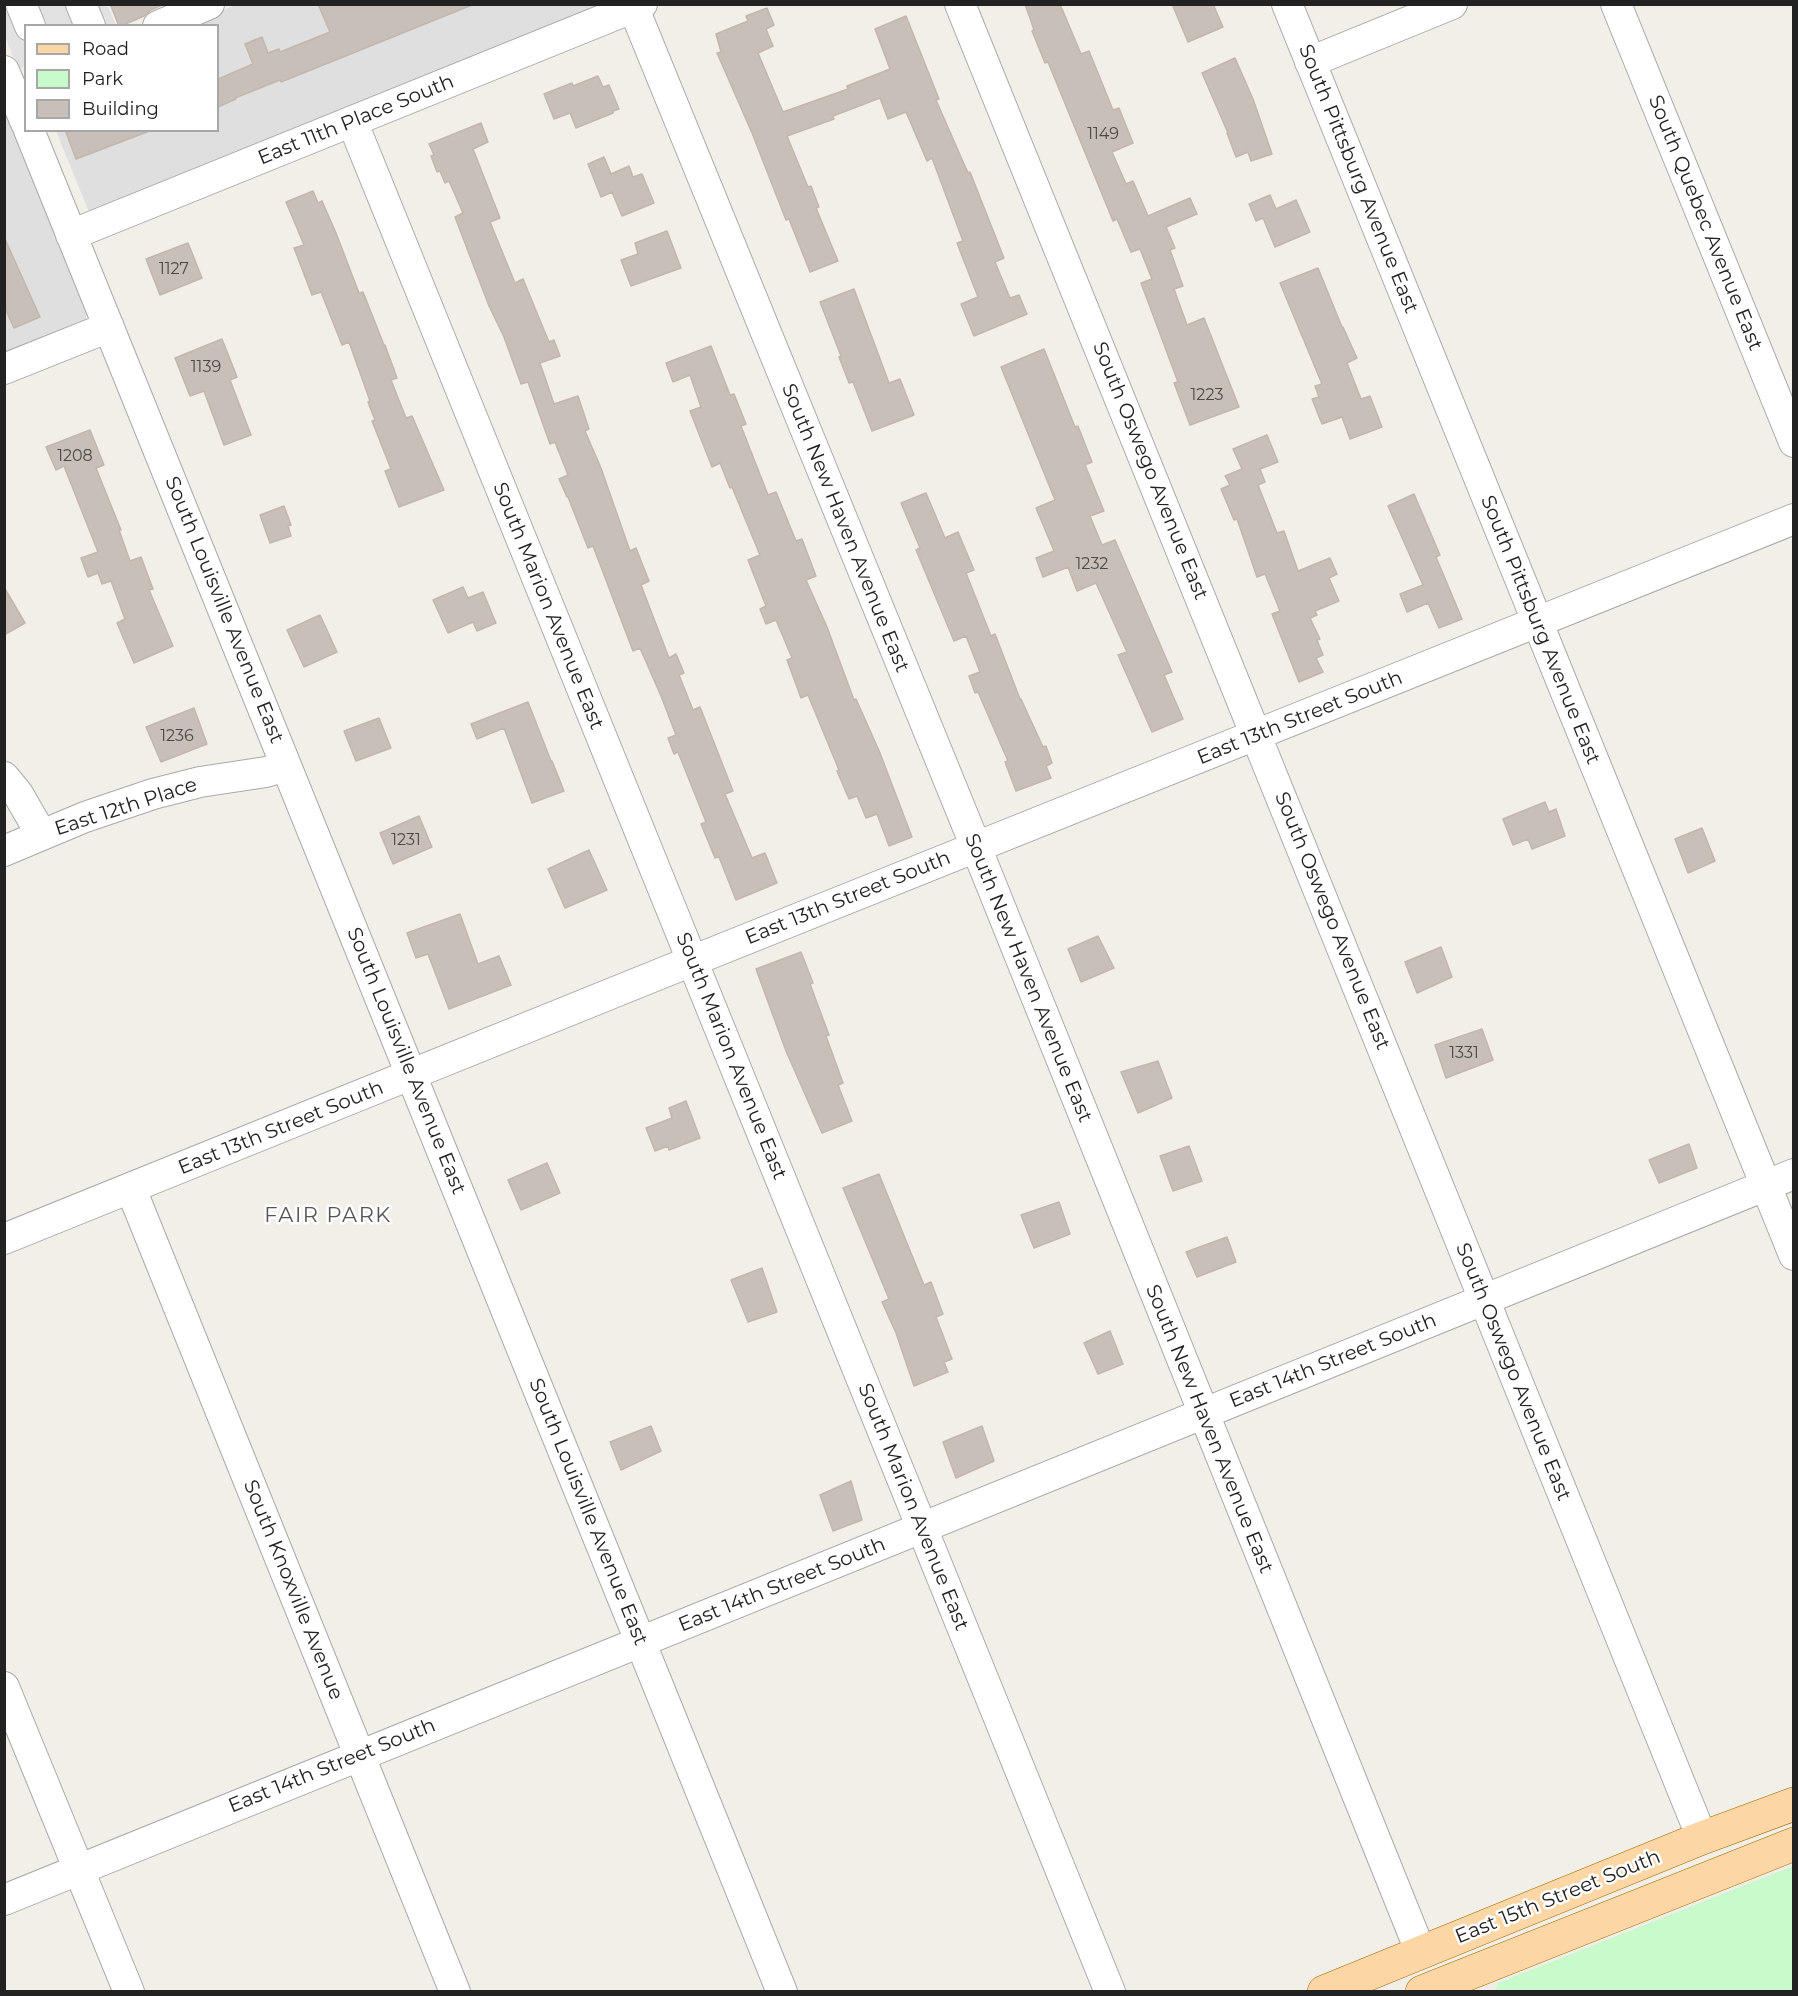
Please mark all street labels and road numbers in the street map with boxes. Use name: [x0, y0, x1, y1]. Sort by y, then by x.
street label: South Pittsburg Avenue East: [1293, 41, 1423, 317]
street label: East 11th Place South: [254, 70, 458, 170]
street label: South Quebec Avenue East: [1643, 92, 1767, 354]
street label: South Oswego Avenue East: [1087, 339, 1213, 603]
street label: South New Haven Avenue East: [776, 380, 914, 676]
street label: South Louisville Avenue East: [159, 473, 289, 747]
street label: South Marion Avenue East: [487, 479, 609, 733]
street label: South Pittsburg Avenue East: [1475, 492, 1605, 768]
street label: East 13th Street South: [1194, 666, 1406, 770]
street label: East 12th Place: [52, 773, 200, 841]
street label: South Oswego Avenue East: [1269, 789, 1395, 1053]
street label: South New Haven Avenue East: [959, 830, 1097, 1126]
street label: East 13th Street South: [742, 846, 954, 950]
street label: South Louisville Avenue East: [341, 924, 471, 1198]
street label: South Marion Avenue East: [670, 929, 792, 1183]
street label: East 13th Street South: [175, 1076, 387, 1180]
street label: South Oswego Avenue East: [1450, 1240, 1576, 1504]
street label: South New Haven Avenue East: [1140, 1281, 1278, 1577]
street label: East 14th Street South: [1226, 1308, 1440, 1414]
street label: South Louisville Avenue East: [523, 1375, 653, 1649]
street label: South Marion Avenue East: [852, 1380, 974, 1634]
street label: South Knoxville Avenue: [238, 1477, 348, 1703]
street label: East 14th Street South: [675, 1532, 889, 1638]
street label: East 14th Street South: [225, 1713, 439, 1819]
street label: East 15th Street South: [1452, 1845, 1664, 1949]

